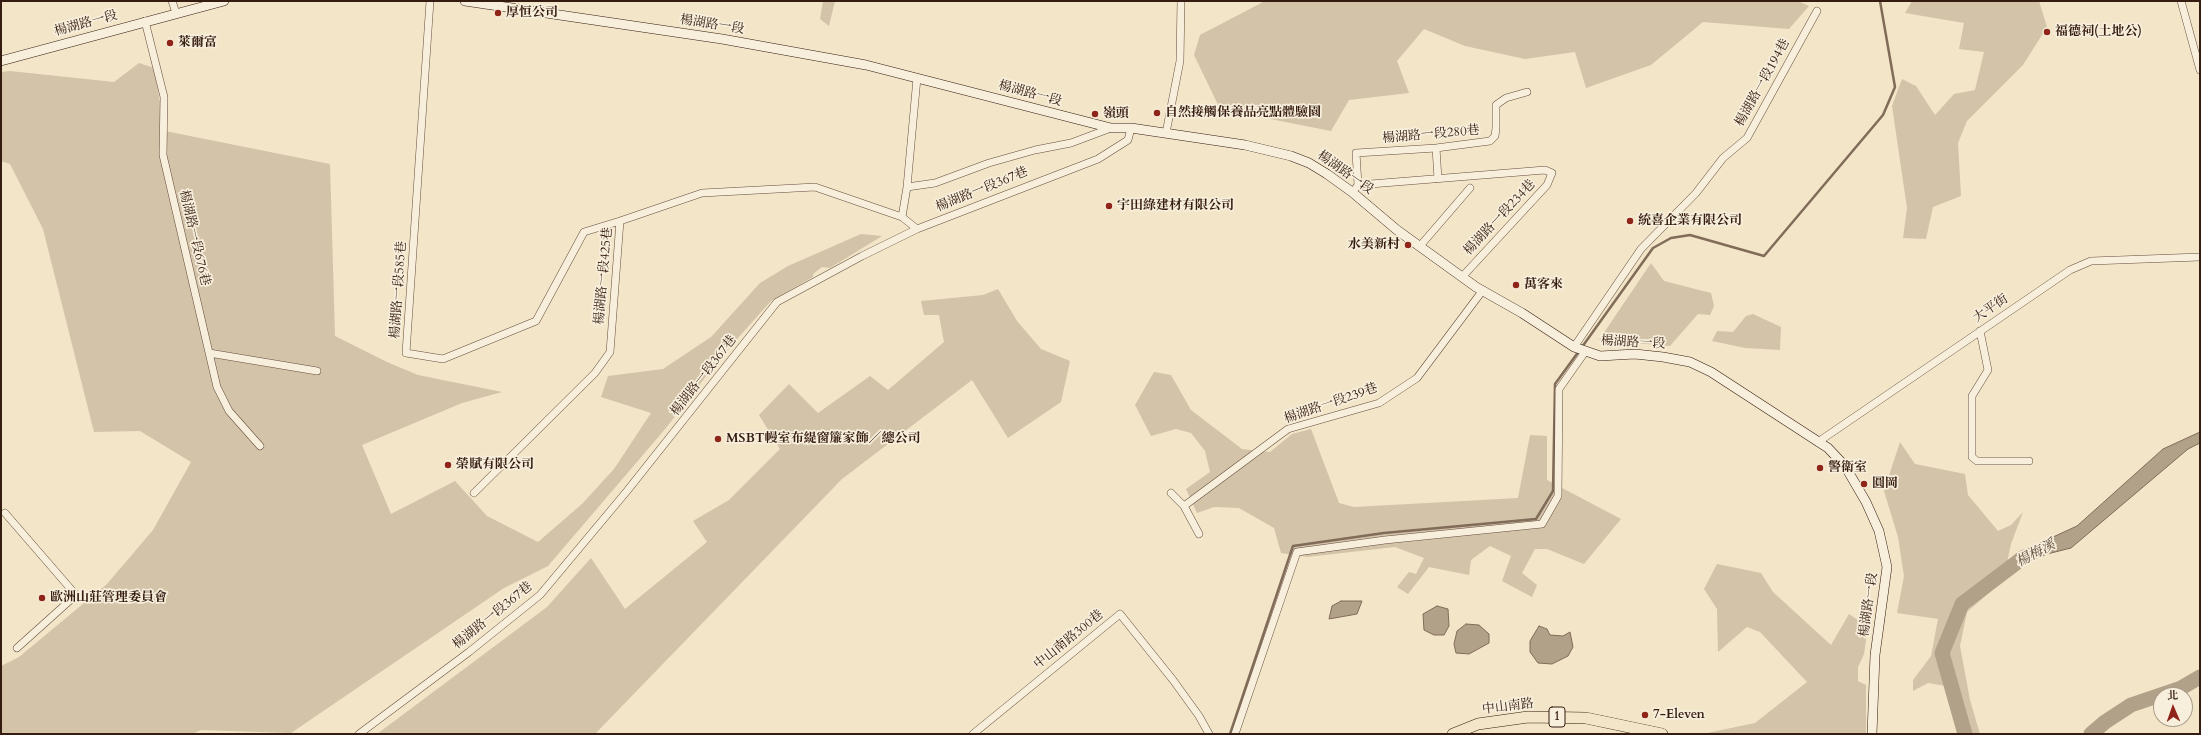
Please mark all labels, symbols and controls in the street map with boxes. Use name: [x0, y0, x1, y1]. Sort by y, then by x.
place label: 厚恒公司: [506, 5, 558, 21]
street label: 楊湖路一段: [53, 8, 119, 40]
marker: 厚恒公司: [493, 8, 503, 18]
street label: 楊湖路一段: [679, 12, 745, 38]
place label: 福德祠(土地公): [2055, 24, 2142, 40]
marker: 福德祠(土地公): [2042, 27, 2052, 37]
place label: 萊爾富: [178, 35, 217, 51]
street label: 楊湖路一段194巷: [1732, 36, 1794, 130]
marker: 萊爾富: [165, 38, 175, 48]
street label: 楊湖路一段: [997, 78, 1063, 110]
place label: 自然接觸保養品亮點體驗園: [1165, 105, 1321, 121]
place label: 嶺頭: [1103, 106, 1129, 122]
marker: 自然接觸保養品亮點體驗園: [1152, 108, 1162, 118]
marker: 嶺頭: [1090, 109, 1100, 119]
street label: 楊湖路一段280巷: [1382, 123, 1480, 147]
street label: 楊湖路一段: [1314, 148, 1376, 198]
street label: 楊湖路一段367巷: [934, 164, 1030, 216]
street label: 楊湖路一段234巷: [1461, 177, 1539, 259]
street label: 楊湖路一段676巷: [175, 189, 213, 287]
place label: 宇田綠建材有限公司: [1117, 198, 1234, 214]
marker: 宇田綠建材有限公司: [1104, 201, 1114, 211]
place label: 統喜企業有限公司: [1638, 213, 1742, 229]
marker: 統喜企業有限公司: [1625, 216, 1635, 226]
street label: 楊湖路一段425巷: [592, 227, 616, 325]
place label: 水美新村: [1348, 237, 1400, 253]
marker: 水美新村: [1403, 240, 1413, 250]
street label: 楊湖路一段585巷: [388, 241, 410, 339]
place label: 萬客來: [1524, 277, 1563, 293]
marker: 萬客來: [1511, 280, 1521, 290]
street label: 大平街: [1970, 292, 2012, 326]
street label: 楊湖路一段367巷: [668, 333, 740, 419]
street label: 楊湖路一段: [1600, 334, 1666, 352]
street label: 楊湖路一段239巷: [1282, 381, 1380, 427]
place label: MSBT幔室布緹窗簾家飾／總公司: [726, 431, 920, 447]
marker: MSBT幔室布緹窗簾家飾／總公司: [713, 434, 723, 444]
place label: 榮賦有限公司: [456, 457, 534, 473]
marker: 榮賦有限公司: [443, 460, 453, 470]
place label: 警衛室: [1828, 460, 1867, 476]
marker: 警衛室: [1815, 463, 1825, 473]
place label: 圓岡: [1872, 476, 1898, 492]
marker: 圓岡: [1859, 479, 1869, 489]
water label: 楊梅溪: [2014, 537, 2058, 571]
street label: 楊湖路一段: [1857, 572, 1881, 638]
street label: 楊湖路一段367巷: [450, 579, 536, 653]
place label: 歐洲山莊管理委員會: [50, 590, 167, 606]
marker: 歐洲山莊管理委員會: [37, 593, 47, 603]
street label: 中山南路300巷: [1031, 607, 1107, 673]
north arrow: [2153, 687, 2193, 727]
text: 北: [2167, 688, 2178, 703]
street label: 中山南路: [1481, 696, 1535, 718]
road number: 1: [1549, 707, 1565, 727]
place label: 7-Eleven: [1653, 707, 1705, 723]
marker: 7-Eleven: [1640, 710, 1650, 720]

